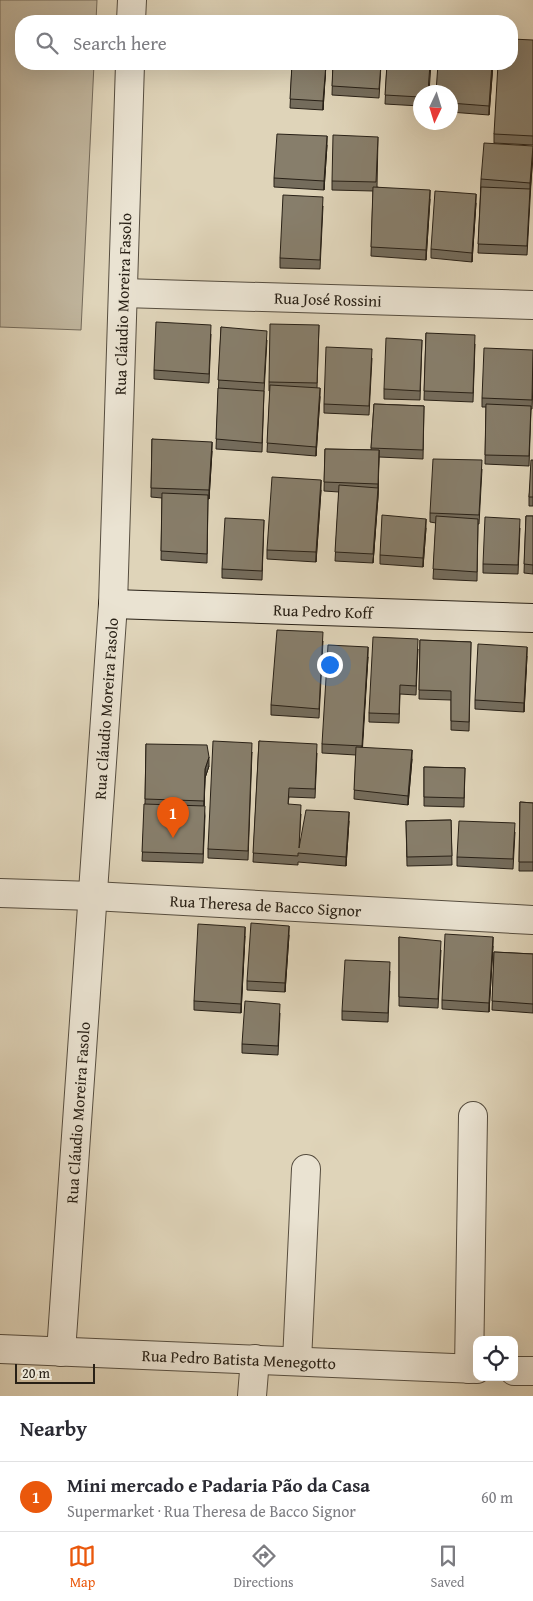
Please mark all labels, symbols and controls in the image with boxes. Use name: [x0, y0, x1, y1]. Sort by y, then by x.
search box: [15, 15, 518, 70]
icon: search: [33, 29, 61, 57]
text: Search here: [73, 29, 167, 57]
north arrow: [413, 85, 458, 130]
street label: Rua Cláudio Moreira Fasolo: [108, 212, 137, 395]
street label: Rua José Rossini: [274, 285, 383, 313]
street label: Rua Pedro Koff: [273, 597, 375, 625]
street label: Rua Cláudio Moreira Fasolo: [87, 617, 124, 800]
your location: [317, 652, 343, 678]
pin: 1: [157, 797, 189, 838]
street label: Rua Theresa de Bacco Signor: [169, 888, 363, 923]
street label: Rua Cláudio Moreira Fasolo: [59, 1021, 96, 1204]
map controls: [473, 1336, 518, 1381]
button: locate: [473, 1336, 518, 1381]
street label: Rua Pedro Batista Menegotto: [141, 1343, 336, 1375]
scale bar: [15, 1361, 95, 1384]
text: 20 m: [22, 1363, 50, 1383]
text: Nearby: [20, 1413, 87, 1444]
text: Mini mercado e Padaria Pão da Casa: [67, 1471, 370, 1499]
text: 1: [32, 1485, 40, 1509]
text: 60 m: [481, 1485, 513, 1509]
text: Supermarket · Rua Theresa de Bacco Signor: [67, 1499, 356, 1523]
tab: Map: [68, 1542, 96, 1592]
tab: Directions: [233, 1542, 294, 1592]
tab: Saved: [431, 1542, 465, 1592]

